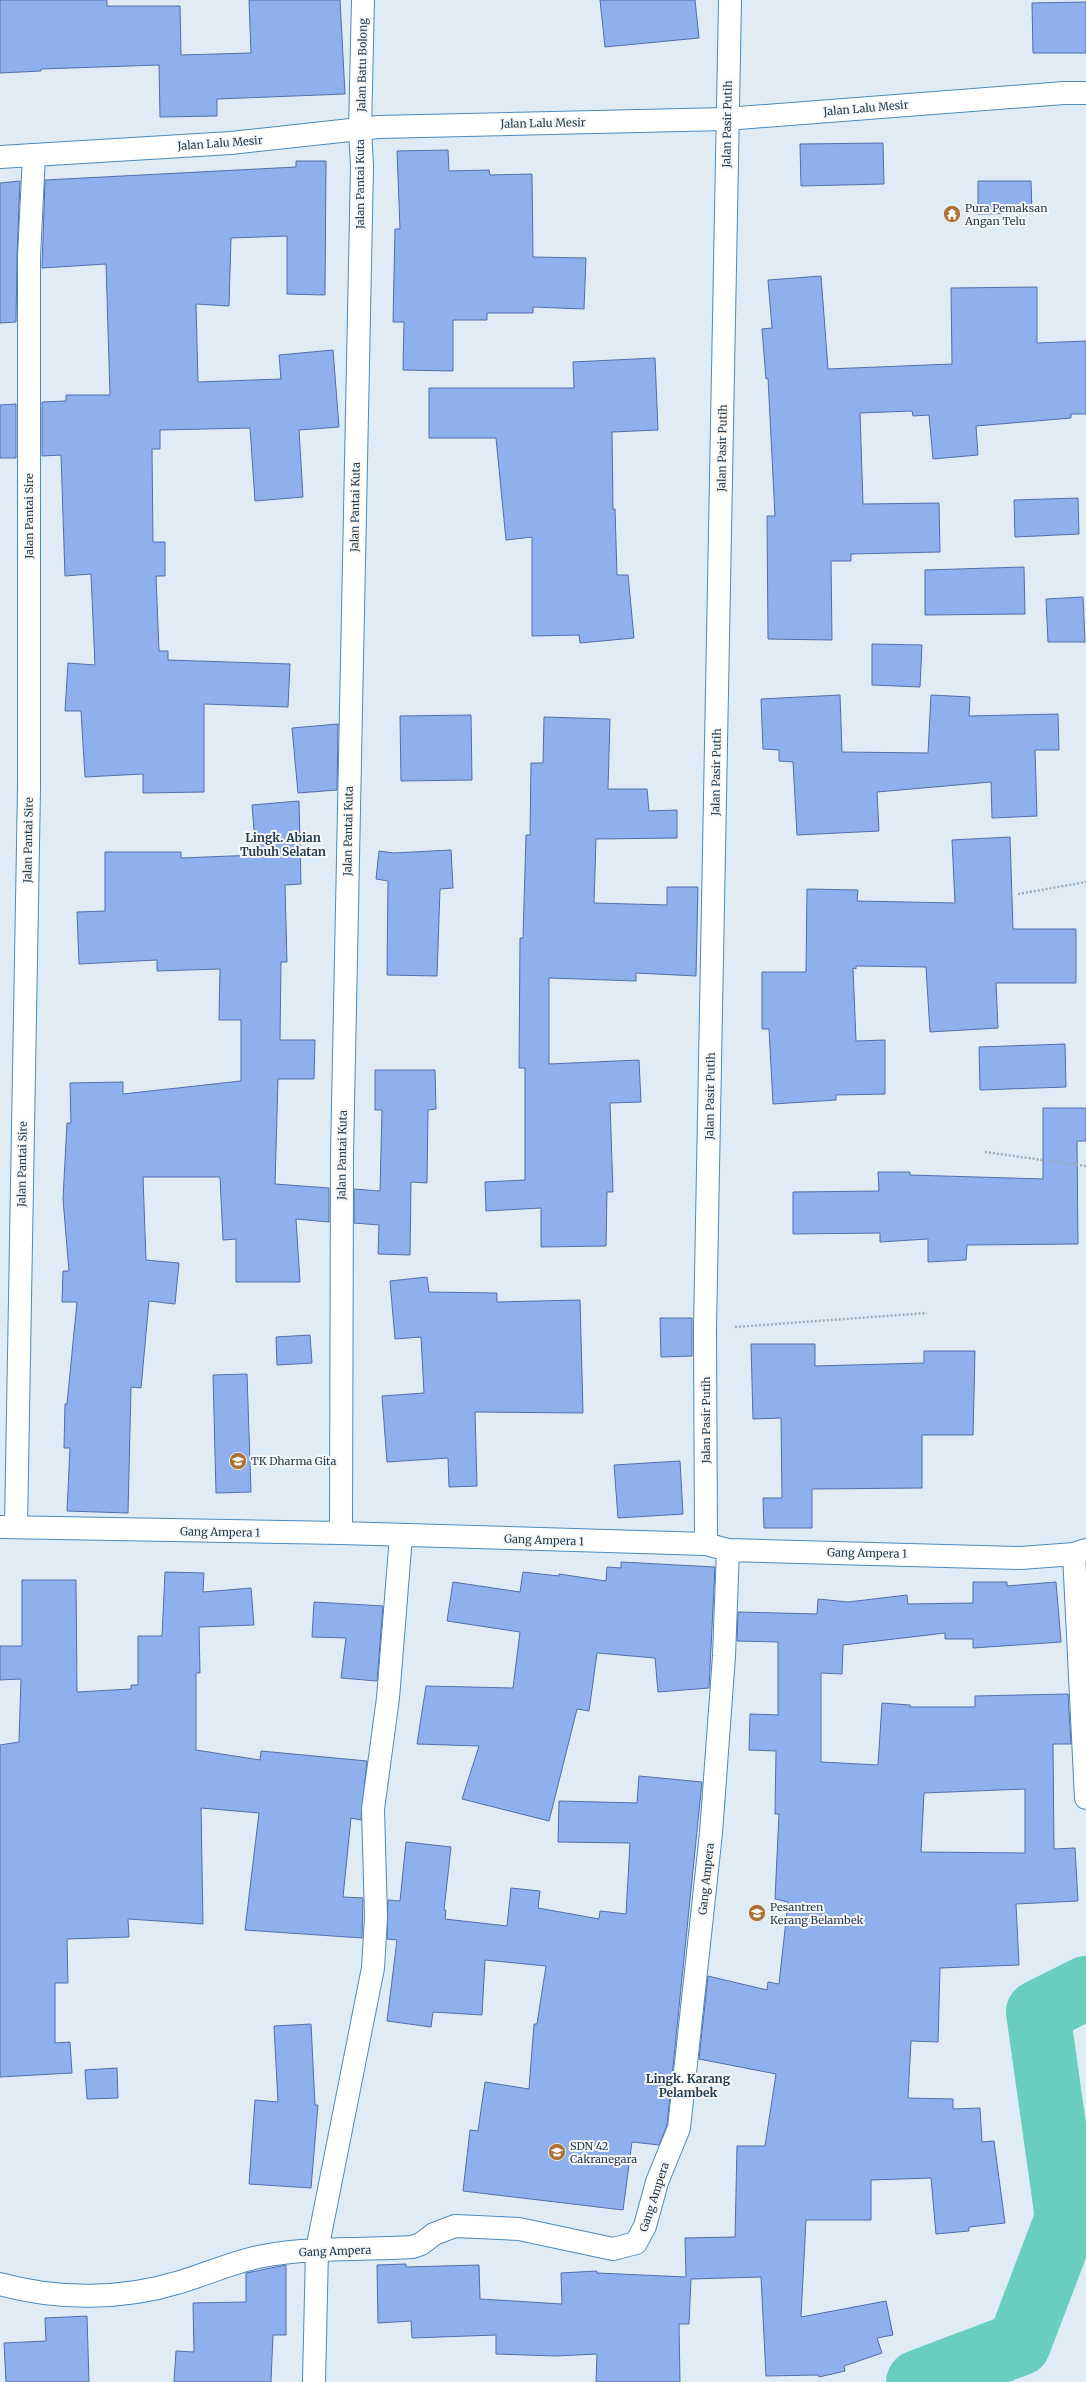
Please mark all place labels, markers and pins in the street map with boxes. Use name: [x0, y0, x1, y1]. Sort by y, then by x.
place label: Pura Pemaksan Angan Telu: [964, 201, 1048, 228]
temple icon: Pura Pemaksan Angan Telu: [942, 204, 962, 224]
school or university icon: TK Dharma Gita: [228, 1451, 248, 1471]
place label: TK Dharma Gita: [251, 1454, 336, 1468]
place label: Pesantren Kerang Belambek: [770, 1900, 864, 1927]
school or university icon: Pesantren Kerang Belambek: [747, 1903, 767, 1923]
place label: SDN 42 Cakranegara: [570, 2139, 637, 2166]
school or university icon: SDN 42 Cakranegara: [547, 2142, 567, 2162]

